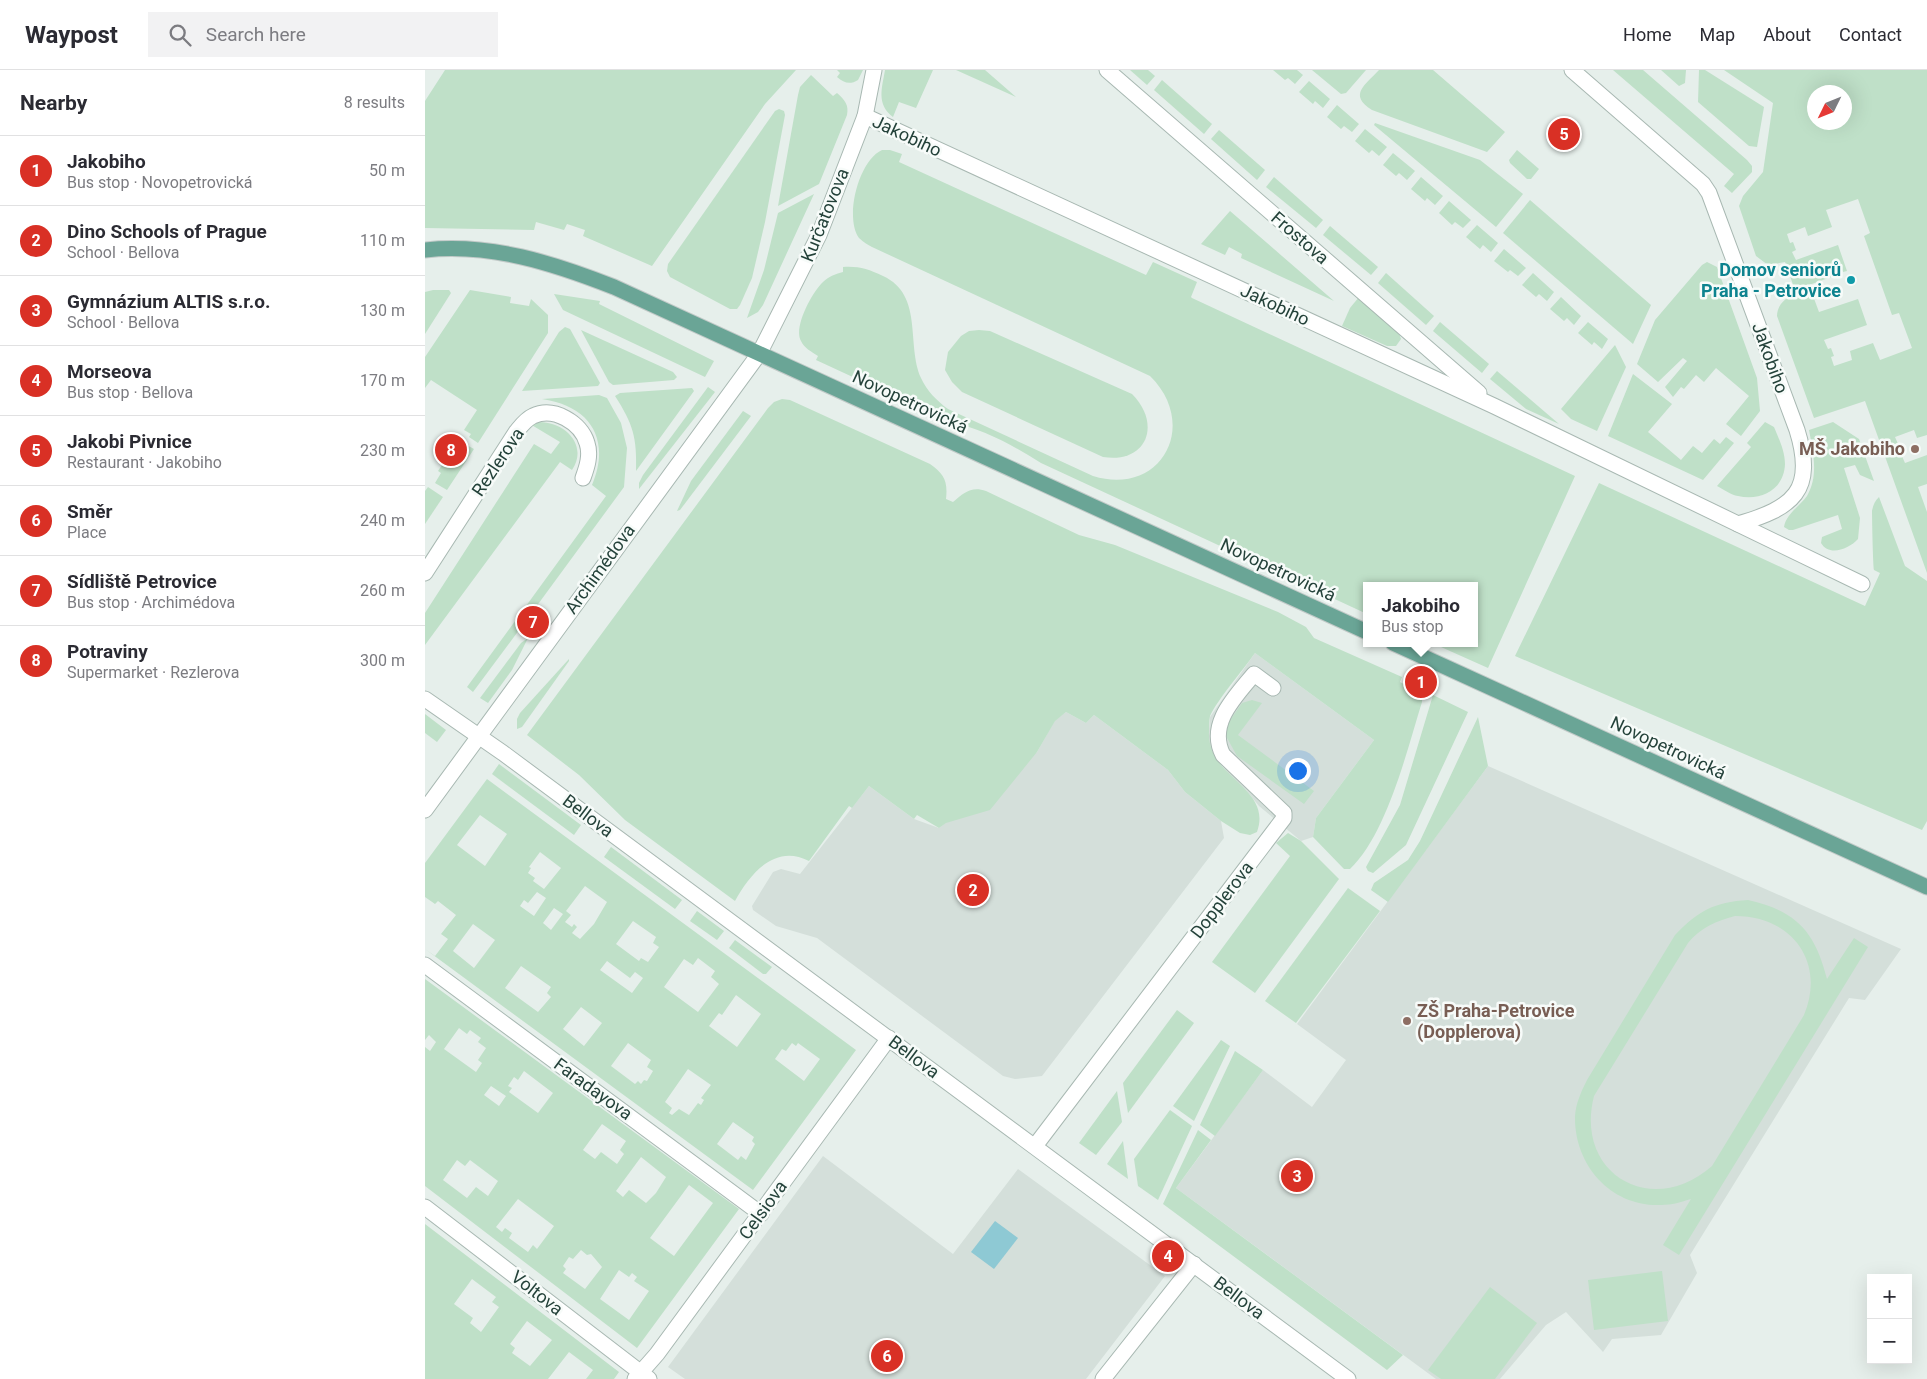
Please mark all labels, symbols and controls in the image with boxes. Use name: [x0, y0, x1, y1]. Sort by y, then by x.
search box: [148, 12, 498, 57]
text: Waypost: [25, 21, 118, 49]
icon: search: [166, 21, 194, 49]
text: Search here: [206, 23, 306, 46]
text: Home: [1623, 24, 1672, 45]
text: Map: [1700, 24, 1735, 45]
text: About: [1763, 24, 1811, 45]
text: Contact: [1839, 24, 1902, 45]
north arrow: [1807, 85, 1852, 130]
text: Nearby: [20, 91, 87, 115]
text: 8 results: [344, 93, 405, 112]
street label: Jakobiho: [869, 110, 945, 161]
pin: 5: [1548, 115, 1580, 153]
text: Jakobiho: [67, 150, 146, 173]
text: 1: [31, 161, 41, 180]
text: 50 m: [369, 161, 405, 180]
street label: Kurčatovova: [796, 165, 853, 265]
text: Bus stop · Novopetrovická: [67, 173, 253, 192]
street label: Frostova: [1267, 207, 1333, 268]
text: Dino Schools of Prague: [67, 220, 267, 243]
text: 2: [31, 231, 41, 250]
text: 110 m: [360, 231, 405, 250]
text: School · Bellova: [67, 243, 180, 262]
place label: Domov seniorů Praha - Petrovice: [1701, 259, 1841, 301]
marker: Domov seniorů Praha - Petrovice: [1845, 274, 1857, 286]
street label: Jakobiho: [1237, 279, 1313, 330]
text: Gymnázium ALTIS s.r.o.: [67, 290, 271, 313]
text: 3: [31, 301, 41, 320]
text: 130 m: [360, 301, 405, 320]
text: School · Bellova: [67, 313, 180, 332]
street label: Jakobiho: [1748, 320, 1793, 396]
text: Morseova: [67, 360, 152, 383]
street label: Novopetrovická: [849, 366, 971, 437]
text: 4: [31, 371, 41, 390]
text: 170 m: [360, 371, 405, 390]
text: Bus stop · Bellova: [67, 383, 193, 402]
street label: Rezlerova: [467, 424, 528, 500]
text: Jakobi Pivnice: [67, 430, 192, 453]
pin: 8: [435, 431, 467, 469]
place label: MŠ Jakobiho: [1799, 438, 1905, 459]
text: 5: [31, 441, 41, 460]
text: 230 m: [360, 441, 405, 460]
marker: MŠ Jakobiho: [1909, 443, 1921, 455]
text: Restaurant · Jakobiho: [67, 453, 222, 472]
text: Směr: [67, 500, 112, 523]
text: 6: [31, 511, 41, 530]
text: 240 m: [360, 511, 405, 530]
street label: Archimédova: [560, 520, 639, 618]
text: Place: [67, 523, 107, 542]
street label: Novopetrovická: [1217, 534, 1339, 605]
text: Sídliště Petrovice: [67, 570, 217, 593]
text: 7: [31, 581, 41, 600]
text: 260 m: [360, 581, 405, 600]
popup: [1363, 582, 1478, 647]
text: Bus stop · Archimédova: [67, 593, 235, 612]
text: Jakobiho: [1381, 594, 1460, 617]
pin: 7: [517, 603, 549, 641]
text: Bus stop: [1381, 617, 1444, 636]
text: Potraviny: [67, 640, 148, 663]
text: 8: [31, 651, 41, 670]
text: 300 m: [360, 651, 405, 670]
text: Supermarket · Rezlerova: [67, 663, 239, 682]
pin: 1: [1405, 663, 1437, 701]
street label: Novopetrovická: [1607, 712, 1729, 783]
your location: [1285, 758, 1311, 784]
street label: Bellova: [559, 790, 618, 841]
street label: Dopplerova: [1186, 857, 1257, 942]
pin: 2: [957, 871, 989, 909]
place label: ZŠ Praha-Petrovice (Dopplerova): [1417, 1000, 1575, 1043]
marker: ZŠ Praha-Petrovice (Dopplerova): [1401, 1015, 1413, 1027]
street label: Bellova: [885, 1031, 944, 1082]
street label: Faradayova: [550, 1053, 637, 1124]
pin: 3: [1281, 1157, 1313, 1195]
street label: Celsiova: [734, 1176, 791, 1243]
pin: 4: [1152, 1237, 1184, 1275]
street label: Voltova: [507, 1266, 567, 1319]
street label: Bellova: [1210, 1272, 1269, 1323]
map controls: [1867, 1274, 1912, 1364]
button: +: [1867, 1274, 1912, 1319]
button: −: [1867, 1319, 1912, 1364]
pin: 6: [871, 1337, 903, 1375]

